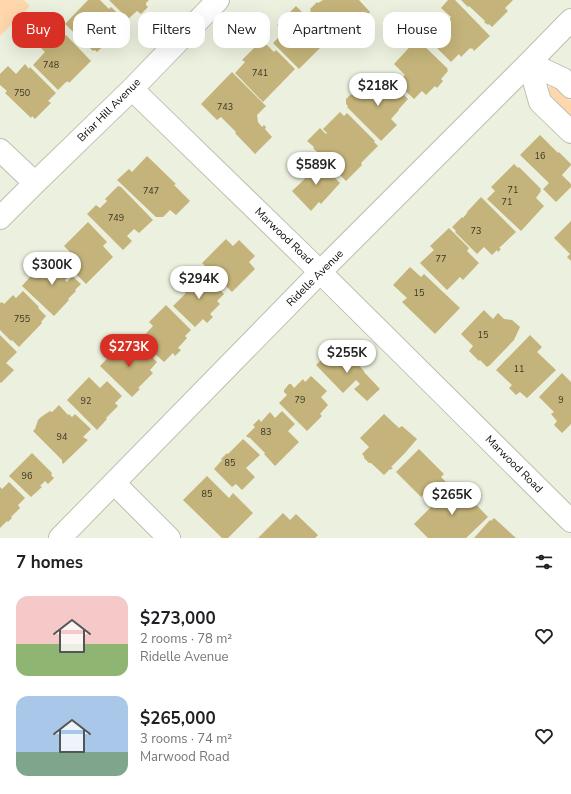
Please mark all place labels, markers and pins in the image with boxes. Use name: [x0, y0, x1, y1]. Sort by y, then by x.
pin: $218K: [350, 73, 406, 107]
pin: $589K: [288, 152, 344, 186]
pin: $300K: [24, 252, 80, 286]
pin: $294K: [171, 266, 227, 300]
pin: $273K: [101, 334, 157, 368]
pin: $255K: [319, 340, 375, 374]
pin: $265K: [424, 482, 480, 516]

